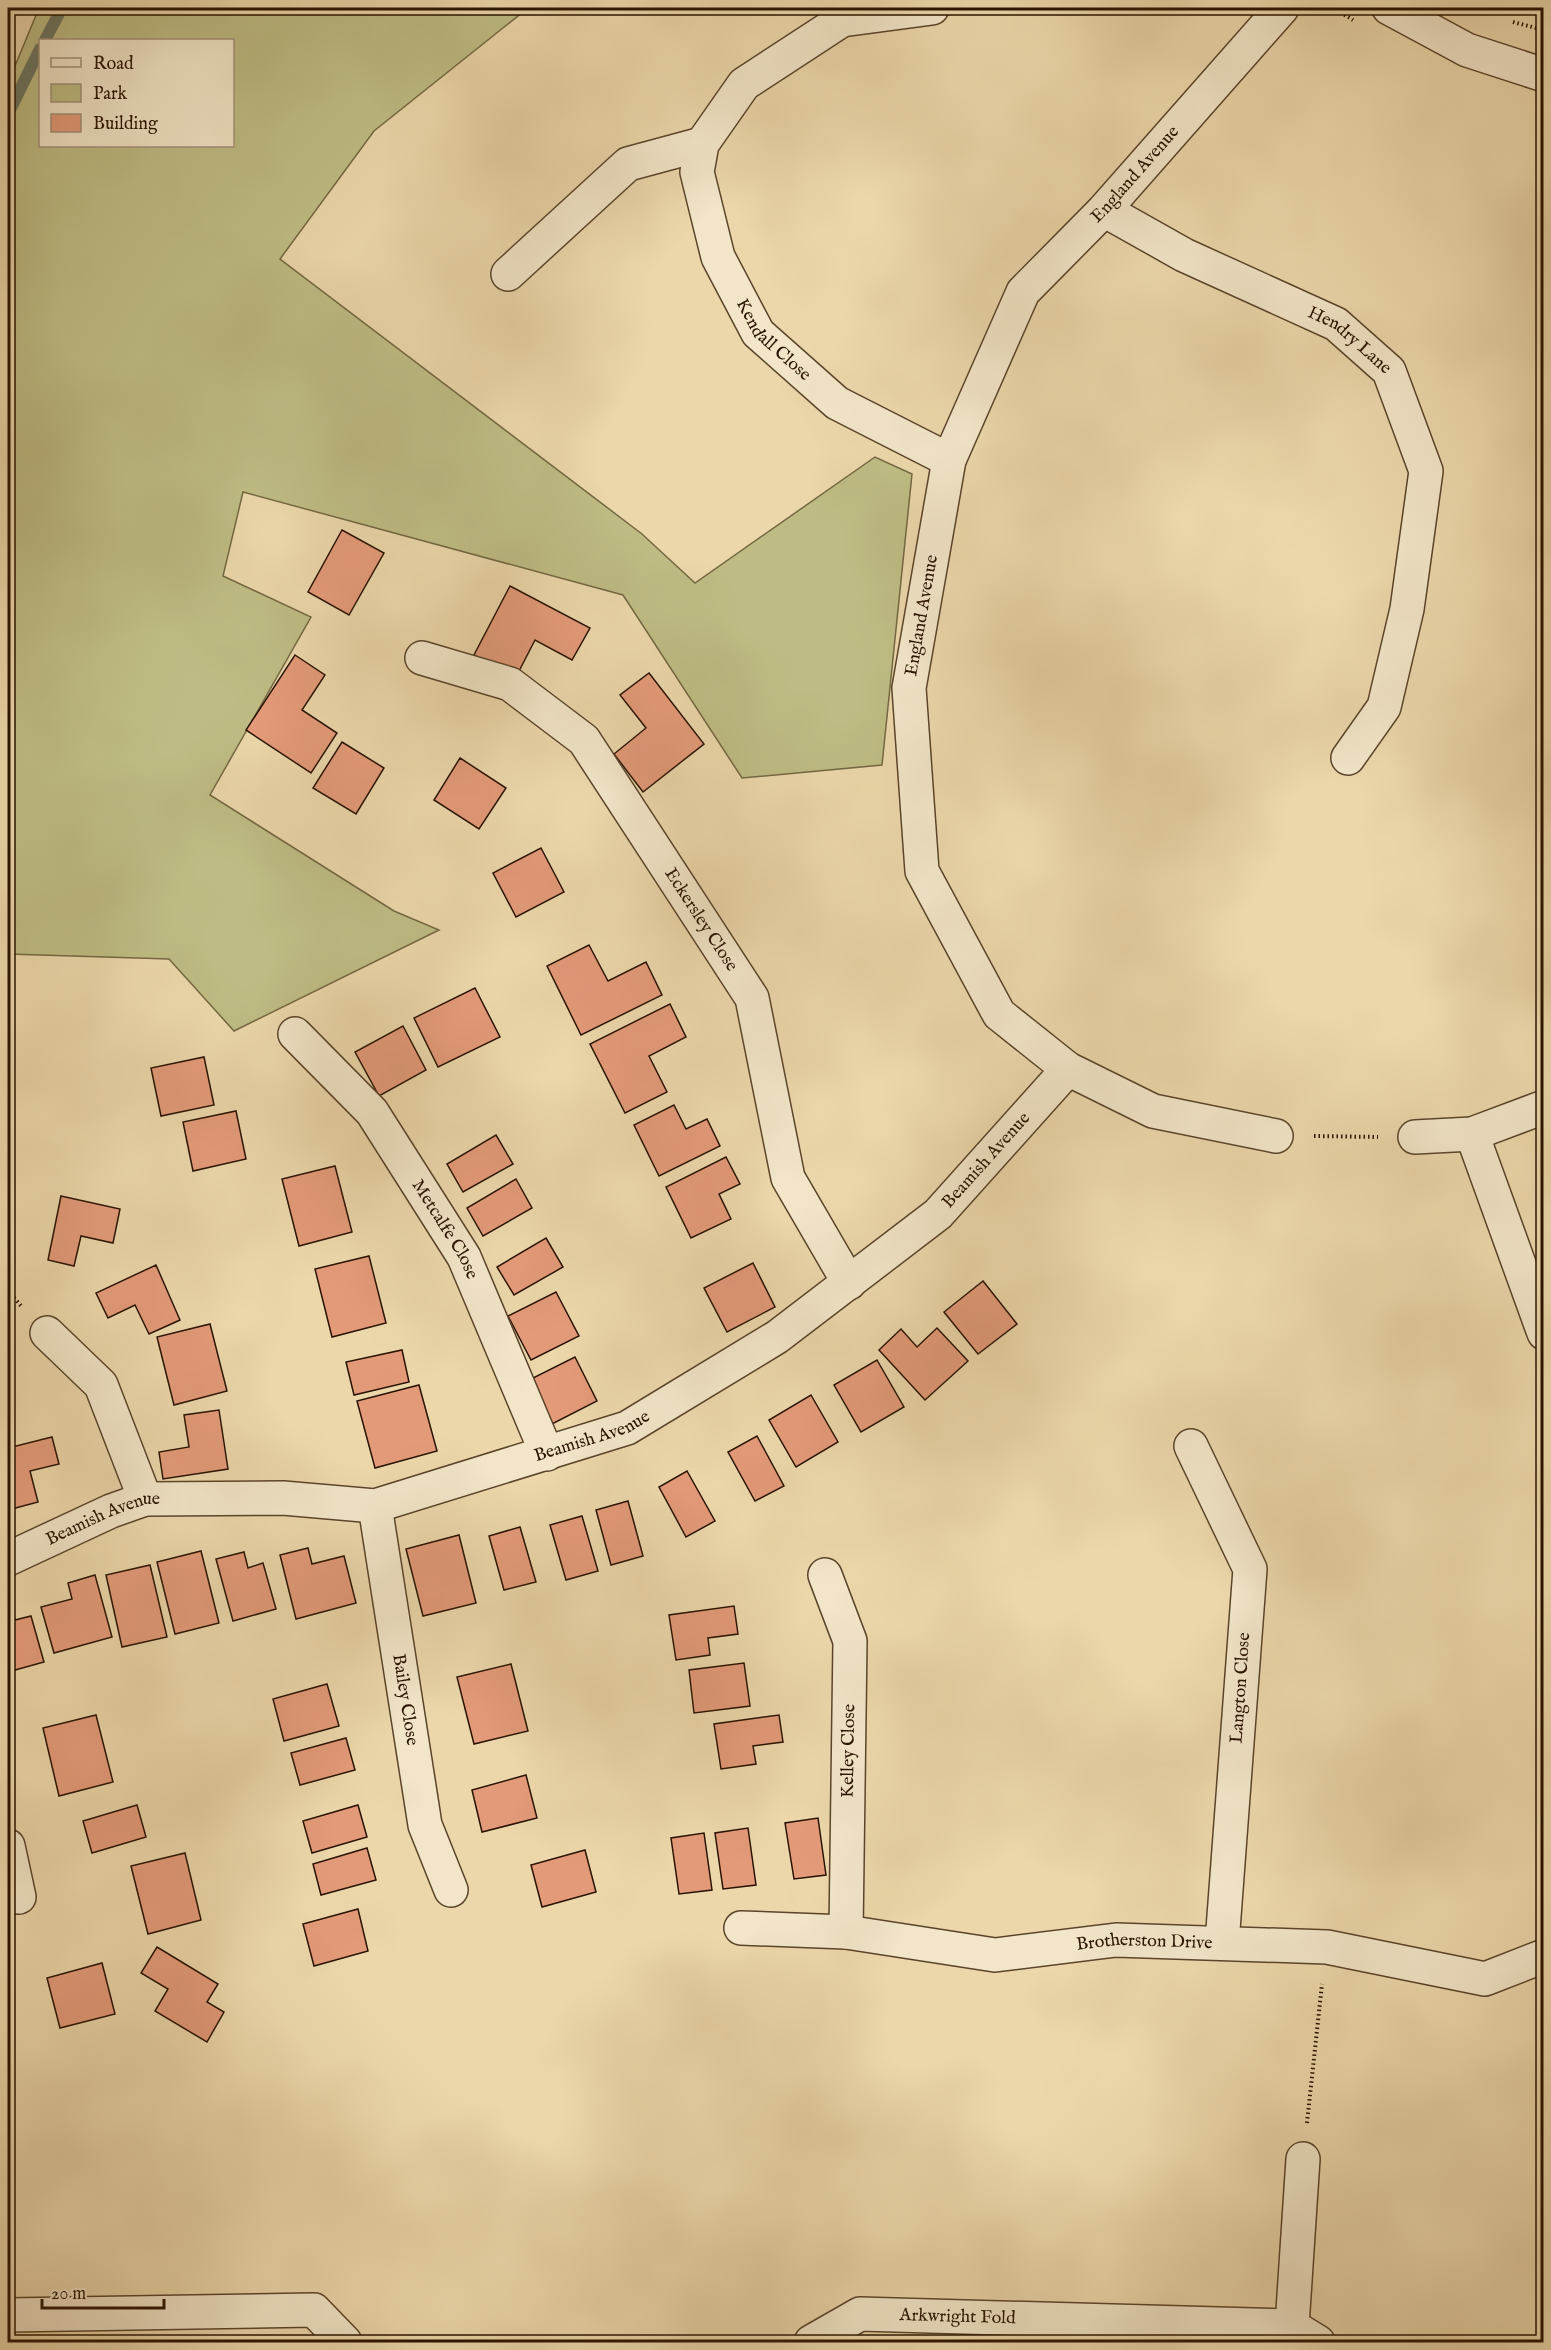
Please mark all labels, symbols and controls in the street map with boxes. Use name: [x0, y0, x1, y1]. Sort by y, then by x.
legend: [39, 39, 234, 147]
text: Road: [93, 53, 134, 76]
text: Park: [93, 83, 128, 106]
text: Building: [93, 113, 158, 136]
street label: England Avenue: [1086, 121, 1184, 228]
street label: Kendall Close: [731, 295, 816, 386]
street label: Hendry Lane: [1304, 301, 1396, 379]
street label: England Avenue: [900, 553, 944, 678]
street label: Eckersley Close: [659, 864, 743, 976]
street label: Beamish Avenue: [937, 1107, 1035, 1213]
street label: Metcalfe Close: [406, 1175, 483, 1283]
street label: Beamish Avenue: [531, 1405, 654, 1468]
street label: Beamish Avenue: [42, 1487, 160, 1551]
street label: Langton Close: [1226, 1632, 1256, 1744]
street label: Bailey Close: [387, 1652, 424, 1747]
street label: Kelley Close: [837, 1704, 861, 1798]
street label: Brotherston Drive: [1075, 1928, 1213, 1956]
scale bar: [42, 2272, 164, 2310]
text: 20 m: [51, 2283, 86, 2306]
street label: Arkwright Fold: [898, 2304, 1016, 2330]

